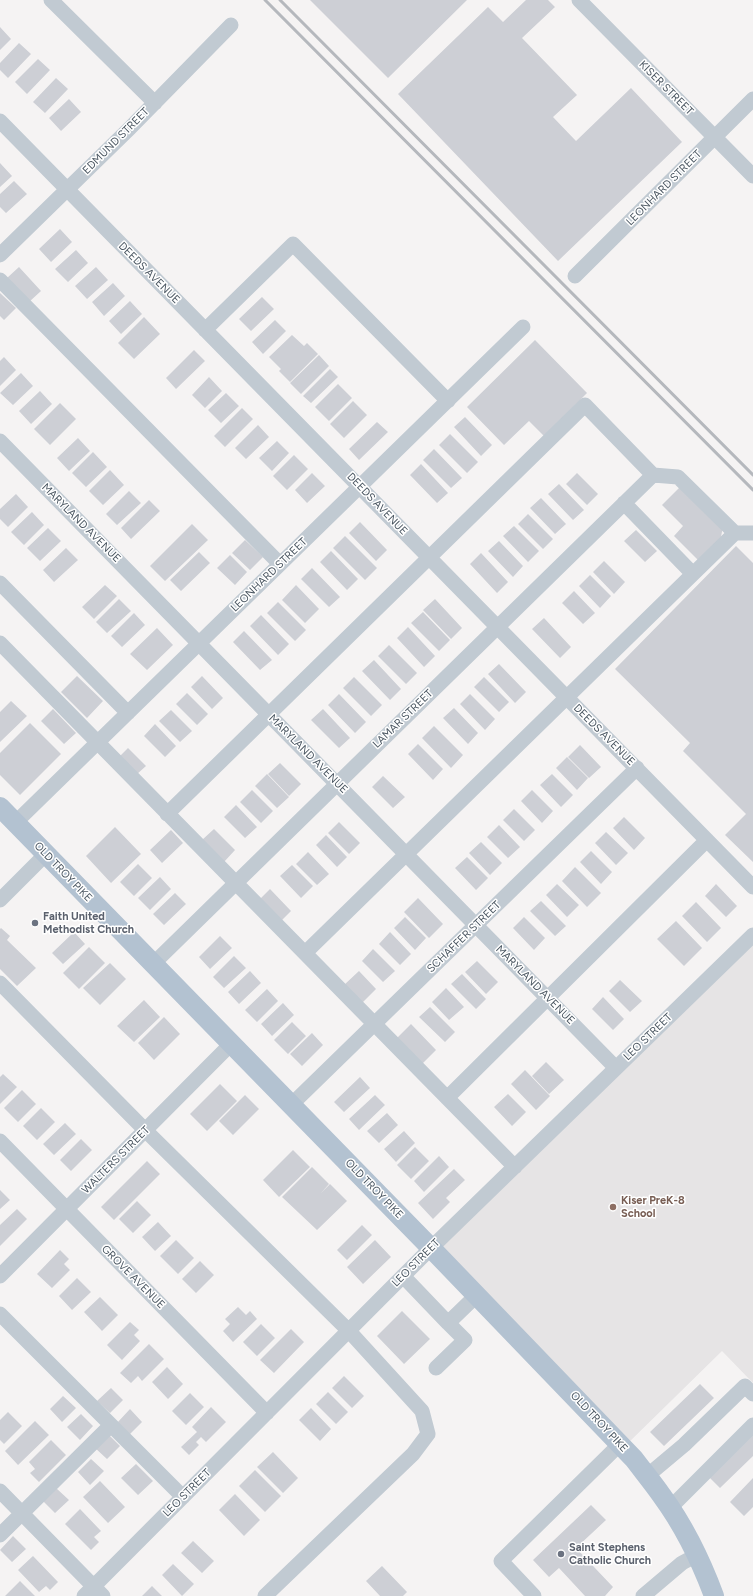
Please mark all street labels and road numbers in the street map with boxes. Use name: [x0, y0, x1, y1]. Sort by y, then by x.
street label: KISER STREET: [636, 58, 696, 118]
street label: EDMUND STREET: [80, 105, 152, 177]
street label: LEONHARD STREET: [624, 148, 704, 228]
street label: DEEDS AVENUE: [116, 240, 182, 306]
street label: DEEDS AVENUE: [344, 470, 410, 538]
street label: MARYLAND AVENUE: [39, 481, 123, 565]
street label: LEONHARD STREET: [228, 535, 310, 615]
street label: LAMAR STREET: [370, 687, 436, 751]
street label: DEEDS AVENUE: [571, 702, 637, 768]
street label: MARYLAND AVENUE: [266, 712, 350, 796]
street label: OLD TROY PIKE: [31, 839, 95, 905]
street label: SCHAFFER STREET: [424, 898, 504, 976]
street label: MARYLAND AVENUE: [493, 943, 577, 1027]
street label: LEO STREET: [621, 1011, 675, 1063]
street label: WALTERS STREET: [79, 1123, 153, 1197]
street label: OLD TROY PIKE: [342, 1156, 406, 1222]
street label: LEO STREET: [389, 1236, 443, 1290]
street label: GROVE AVENUE: [98, 1242, 168, 1312]
street label: OLD TROY PIKE: [568, 1389, 630, 1455]
street label: LEO STREET: [160, 1466, 214, 1520]

